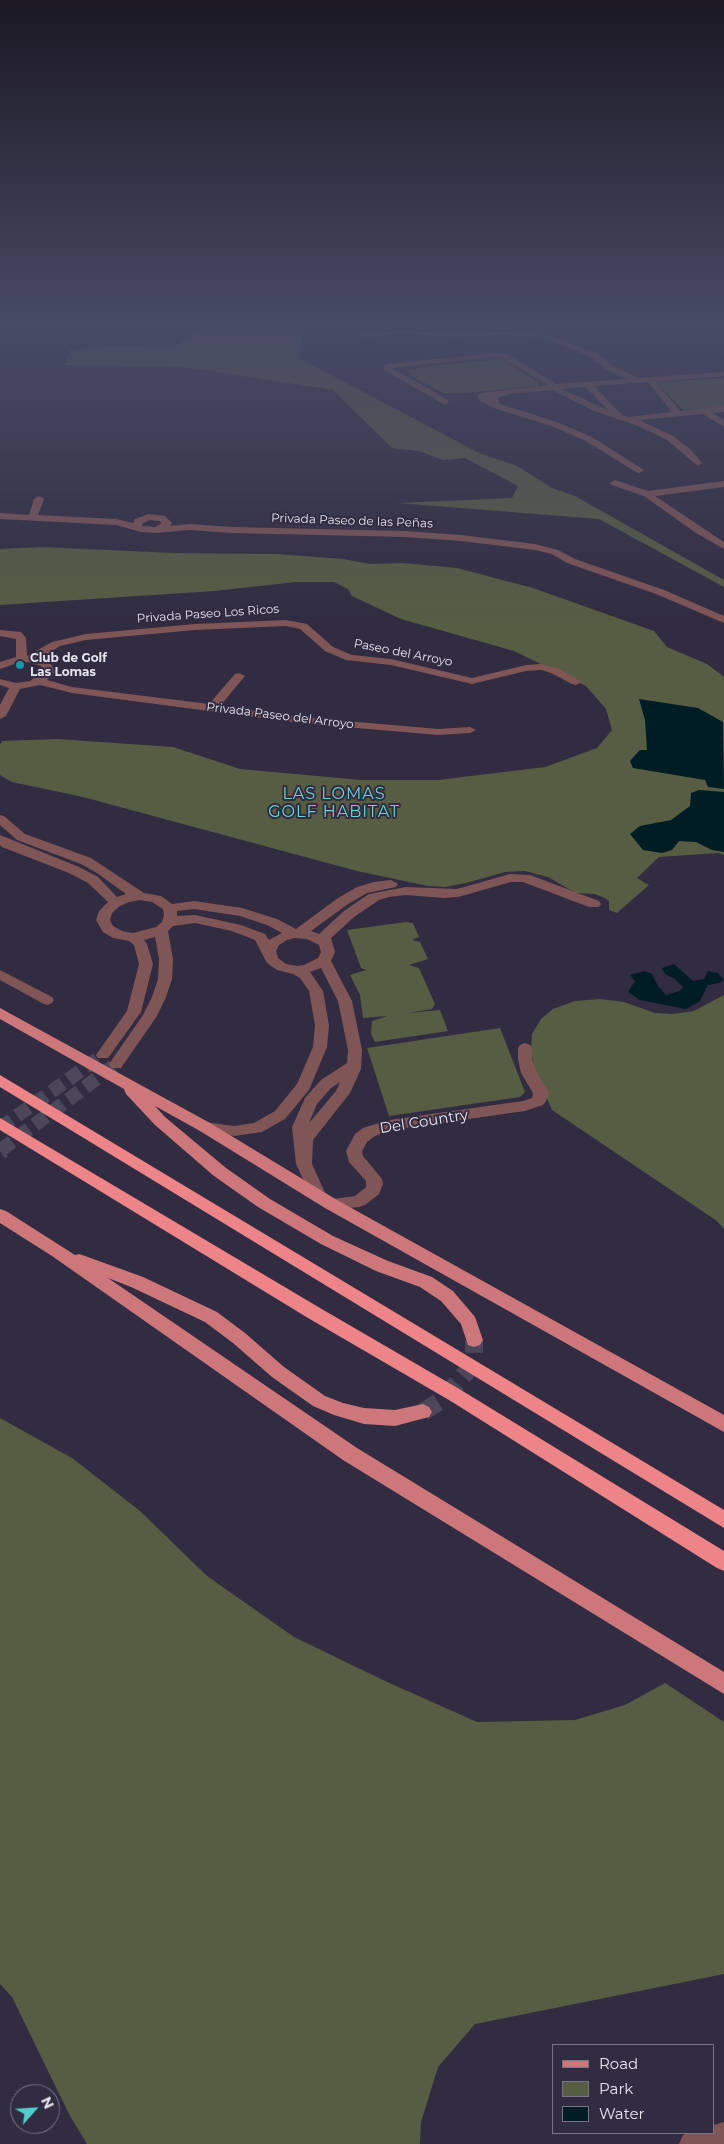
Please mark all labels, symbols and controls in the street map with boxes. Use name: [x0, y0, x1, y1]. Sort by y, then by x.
street label: Privada Paseo de las Peñas: [271, 511, 433, 531]
street label: Privada Paseo Los Ricos: [136, 602, 280, 626]
street label: Paseo del Arroyo: [352, 636, 454, 670]
place label: Club de Golf Las Lomas: [30, 651, 107, 679]
marker: Club de Golf Las Lomas: [14, 659, 26, 671]
street label: Privada Paseo del Arroyo: [206, 700, 354, 732]
district label: LAS LOMAS GOLF HABITAT: [267, 784, 401, 822]
street label: Del Country: [378, 1106, 470, 1138]
legend: [552, 2044, 714, 2134]
text: Road: [599, 2054, 638, 2073]
text: Park: [599, 2079, 633, 2098]
north arrow: [10, 2084, 60, 2134]
text: N: [37, 2094, 58, 2112]
text: Water: [599, 2104, 645, 2123]

